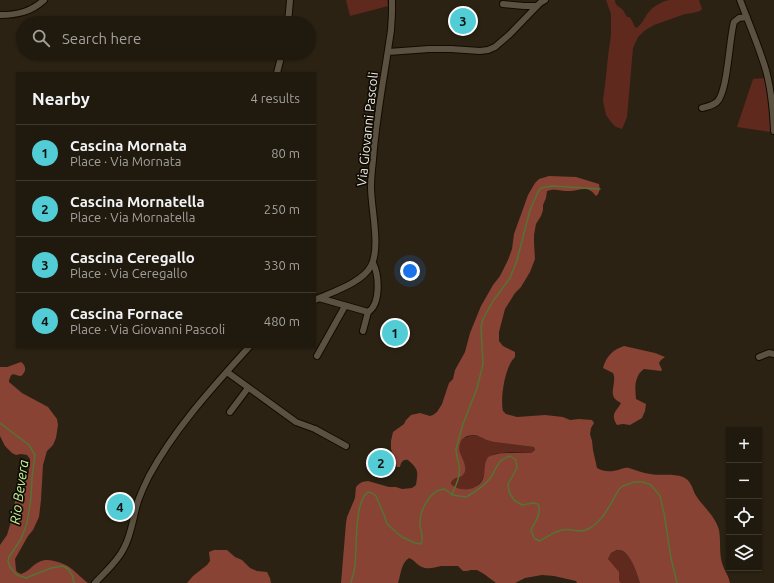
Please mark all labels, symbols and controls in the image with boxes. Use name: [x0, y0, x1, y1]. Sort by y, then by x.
pin: 3: [450, 6, 476, 36]
search box: [16, 16, 316, 60]
icon: search: [30, 27, 52, 49]
text: Search here: [62, 30, 141, 47]
street label: Via Giovanni Pascoli: [354, 71, 380, 187]
text: Nearby: [32, 89, 90, 108]
text: 4 results: [250, 91, 300, 105]
text: Cascina Mornata: [70, 137, 187, 154]
text: 1: [41, 146, 49, 160]
text: 80 m: [271, 146, 300, 160]
text: Place · Via Mornata: [70, 154, 181, 168]
text: Cascina Mornatella: [70, 193, 205, 210]
text: 2: [41, 202, 49, 216]
text: 250 m: [264, 202, 300, 216]
text: Place · Via Mornatella: [70, 210, 195, 224]
text: Cascina Ceregallo: [70, 249, 195, 266]
text: 3: [41, 258, 49, 272]
text: 330 m: [264, 258, 300, 272]
your location: [400, 261, 420, 281]
text: Place · Via Ceregallo: [70, 266, 188, 280]
text: Cascina Fornace: [70, 305, 183, 322]
text: 4: [41, 314, 49, 328]
text: 480 m: [264, 314, 300, 328]
pin: 1: [382, 318, 408, 348]
text: Place · Via Giovanni Pascoli: [70, 322, 225, 336]
map controls: [726, 427, 762, 571]
button: +: [726, 427, 762, 463]
pin: 2: [368, 448, 394, 478]
water label: Rio Bevera: [7, 458, 32, 525]
button: −: [726, 463, 762, 499]
pin: 4: [107, 492, 133, 522]
button: locate: [726, 499, 762, 535]
button: layers: [726, 535, 762, 571]

